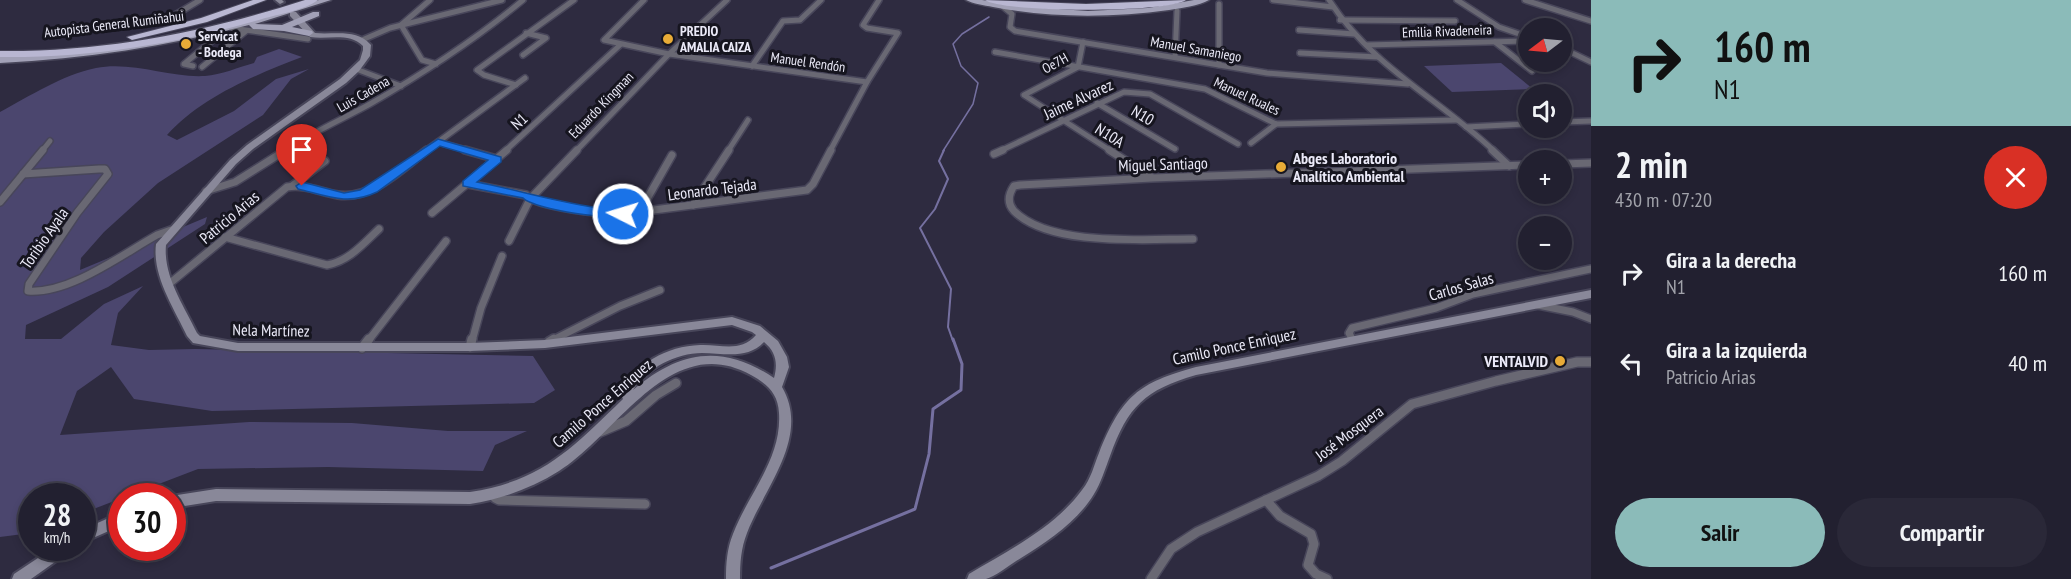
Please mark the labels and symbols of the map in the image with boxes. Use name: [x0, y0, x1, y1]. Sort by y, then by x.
street label: Autopista General Rumiñahui: [43, 6, 185, 42]
north arrow: [1518, 18, 1572, 72]
street label: Emilia Rivadeneira: [1402, 20, 1492, 42]
place label: PREDIO AMALIA CAIZA: [679, 22, 752, 56]
place label: Servicat - Bodega: [198, 27, 242, 61]
marker: PREDIO AMALIA CAIZA: [661, 32, 675, 46]
street label: Manuel Samaniego: [1149, 32, 1243, 66]
marker: Servicat - Bodega: [179, 37, 193, 51]
street label: Manuel Rendón: [770, 48, 846, 76]
street label: Oe7H: [1039, 49, 1071, 77]
street label: Eduardo Kingman: [565, 68, 637, 142]
street label: Luis Cadena: [333, 72, 393, 116]
street label: Manuel Ruales: [1211, 73, 1283, 119]
street label: Jaime Alvarez: [1039, 74, 1116, 124]
street label: N10: [1128, 101, 1158, 129]
street label: N1: [506, 108, 532, 134]
street label: N10A: [1092, 118, 1129, 152]
pin: [276, 124, 327, 186]
place label: Abges Laboratorio Analítico Ambiental: [1292, 148, 1404, 186]
street label: Miguel Santiago: [1118, 152, 1208, 176]
marker: Abges Laboratorio Analítico Ambiental: [1274, 160, 1288, 174]
street label: Leonardo Tejada: [666, 174, 758, 204]
position arrow: [591, 182, 655, 246]
street label: Patricio Arias: [195, 186, 263, 248]
street label: Toribio Ayala: [16, 204, 72, 272]
street label: Carlos Salas: [1426, 267, 1496, 305]
street label: Nela Martínez: [232, 319, 310, 341]
street label: Camilo Ponce Enrìquez: [1171, 323, 1298, 369]
place label: VENTALVID: [1483, 351, 1548, 371]
street label: Camilo Ponce Enrìquez: [548, 354, 656, 452]
marker: VENTALVID: [1553, 354, 1567, 368]
street label: José Mosquera: [1310, 401, 1387, 466]
speed limit sign: 30: [108, 483, 186, 561]

